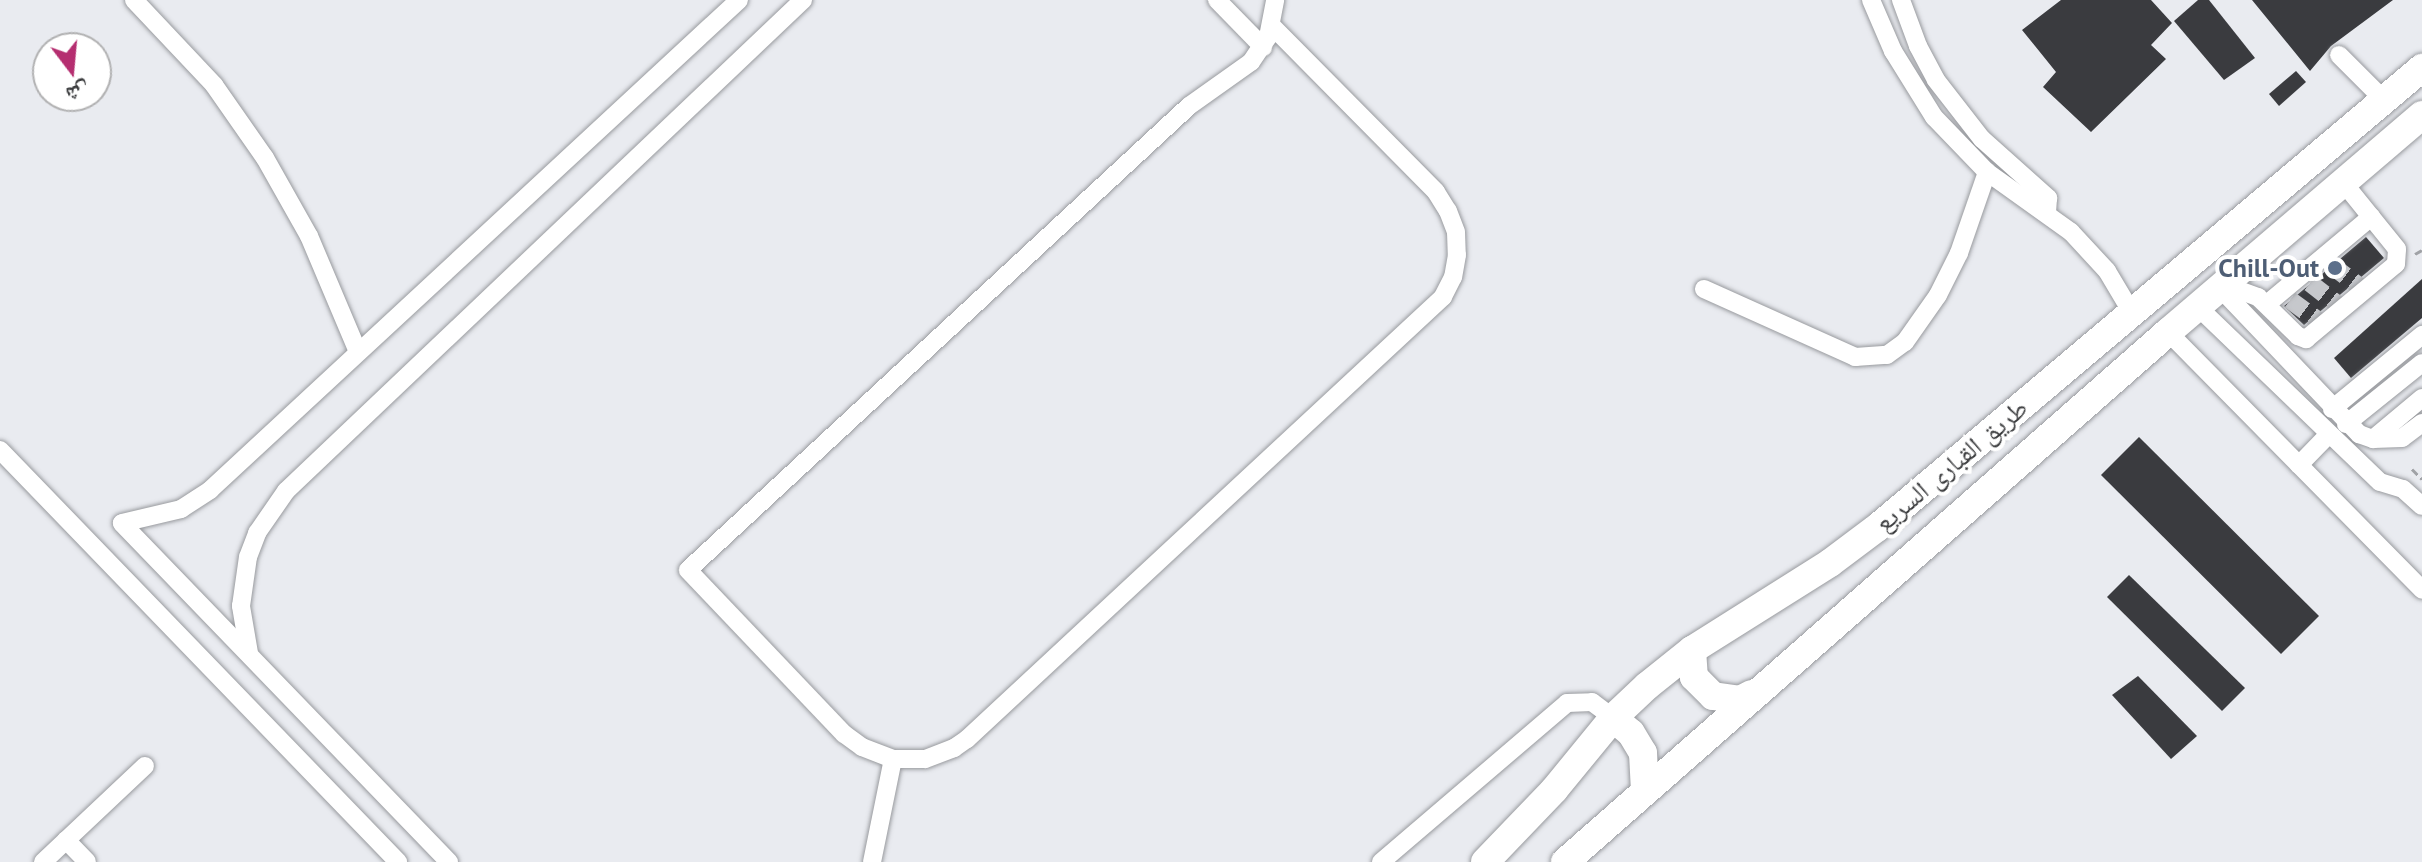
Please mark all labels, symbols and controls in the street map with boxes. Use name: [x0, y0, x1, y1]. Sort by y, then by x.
north arrow: [32, 32, 112, 112]
text: ش: [63, 76, 93, 110]
place label: Chill-Out: [2218, 252, 2319, 284]
marker: Chill-Out: [2326, 259, 2344, 277]
street label: طريق القبارى السريع: [1868, 392, 2034, 538]

